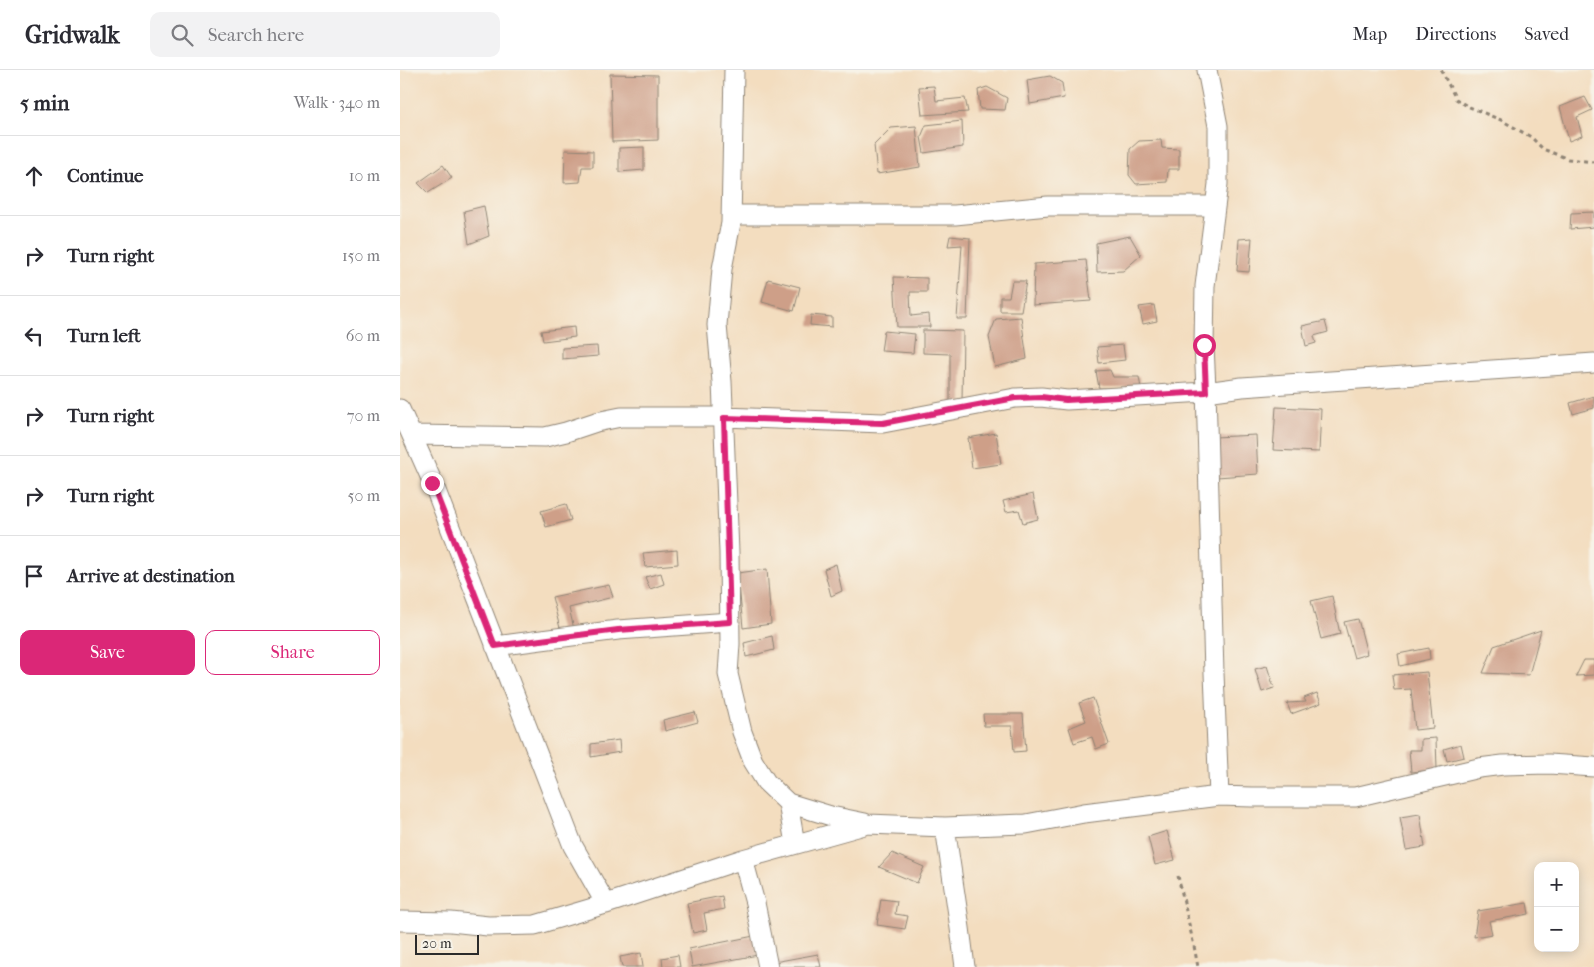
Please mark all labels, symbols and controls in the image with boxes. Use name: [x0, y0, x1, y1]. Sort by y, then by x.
search box: [150, 12, 500, 57]
text: Gridwalk: [25, 21, 120, 49]
icon: search: [168, 21, 196, 49]
text: Search here: [208, 24, 304, 46]
text: Map: [1353, 24, 1387, 45]
text: Directions: [1415, 24, 1496, 45]
text: Saved: [1524, 24, 1569, 45]
text: 5 min: [20, 91, 69, 115]
text: Walk · 340 m: [294, 93, 380, 112]
icon: ahead: [20, 162, 48, 190]
text: Continue: [67, 165, 143, 187]
text: 10 m: [349, 166, 380, 185]
icon: right: [20, 242, 48, 270]
text: Turn right: [67, 245, 154, 267]
text: 150 m: [342, 246, 380, 265]
icon: left: [20, 322, 48, 350]
text: Turn left: [67, 325, 141, 347]
text: 60 m: [346, 326, 380, 345]
route start: [1193, 334, 1216, 357]
icon: right: [20, 402, 48, 430]
text: Turn right: [67, 405, 154, 427]
text: 70 m: [347, 406, 380, 425]
route end: [421, 472, 444, 495]
icon: right: [20, 482, 48, 510]
text: Turn right: [67, 485, 154, 507]
text: 50 m: [348, 486, 380, 505]
icon: arrive: [20, 562, 48, 590]
text: Arrive at destination: [67, 565, 235, 587]
button: Save: [20, 630, 195, 675]
button: Share: [205, 630, 380, 675]
map controls: [1534, 862, 1579, 952]
button: +: [1534, 862, 1579, 907]
button: −: [1534, 907, 1579, 952]
scale bar: [415, 932, 479, 955]
text: 20 m: [422, 935, 452, 952]

